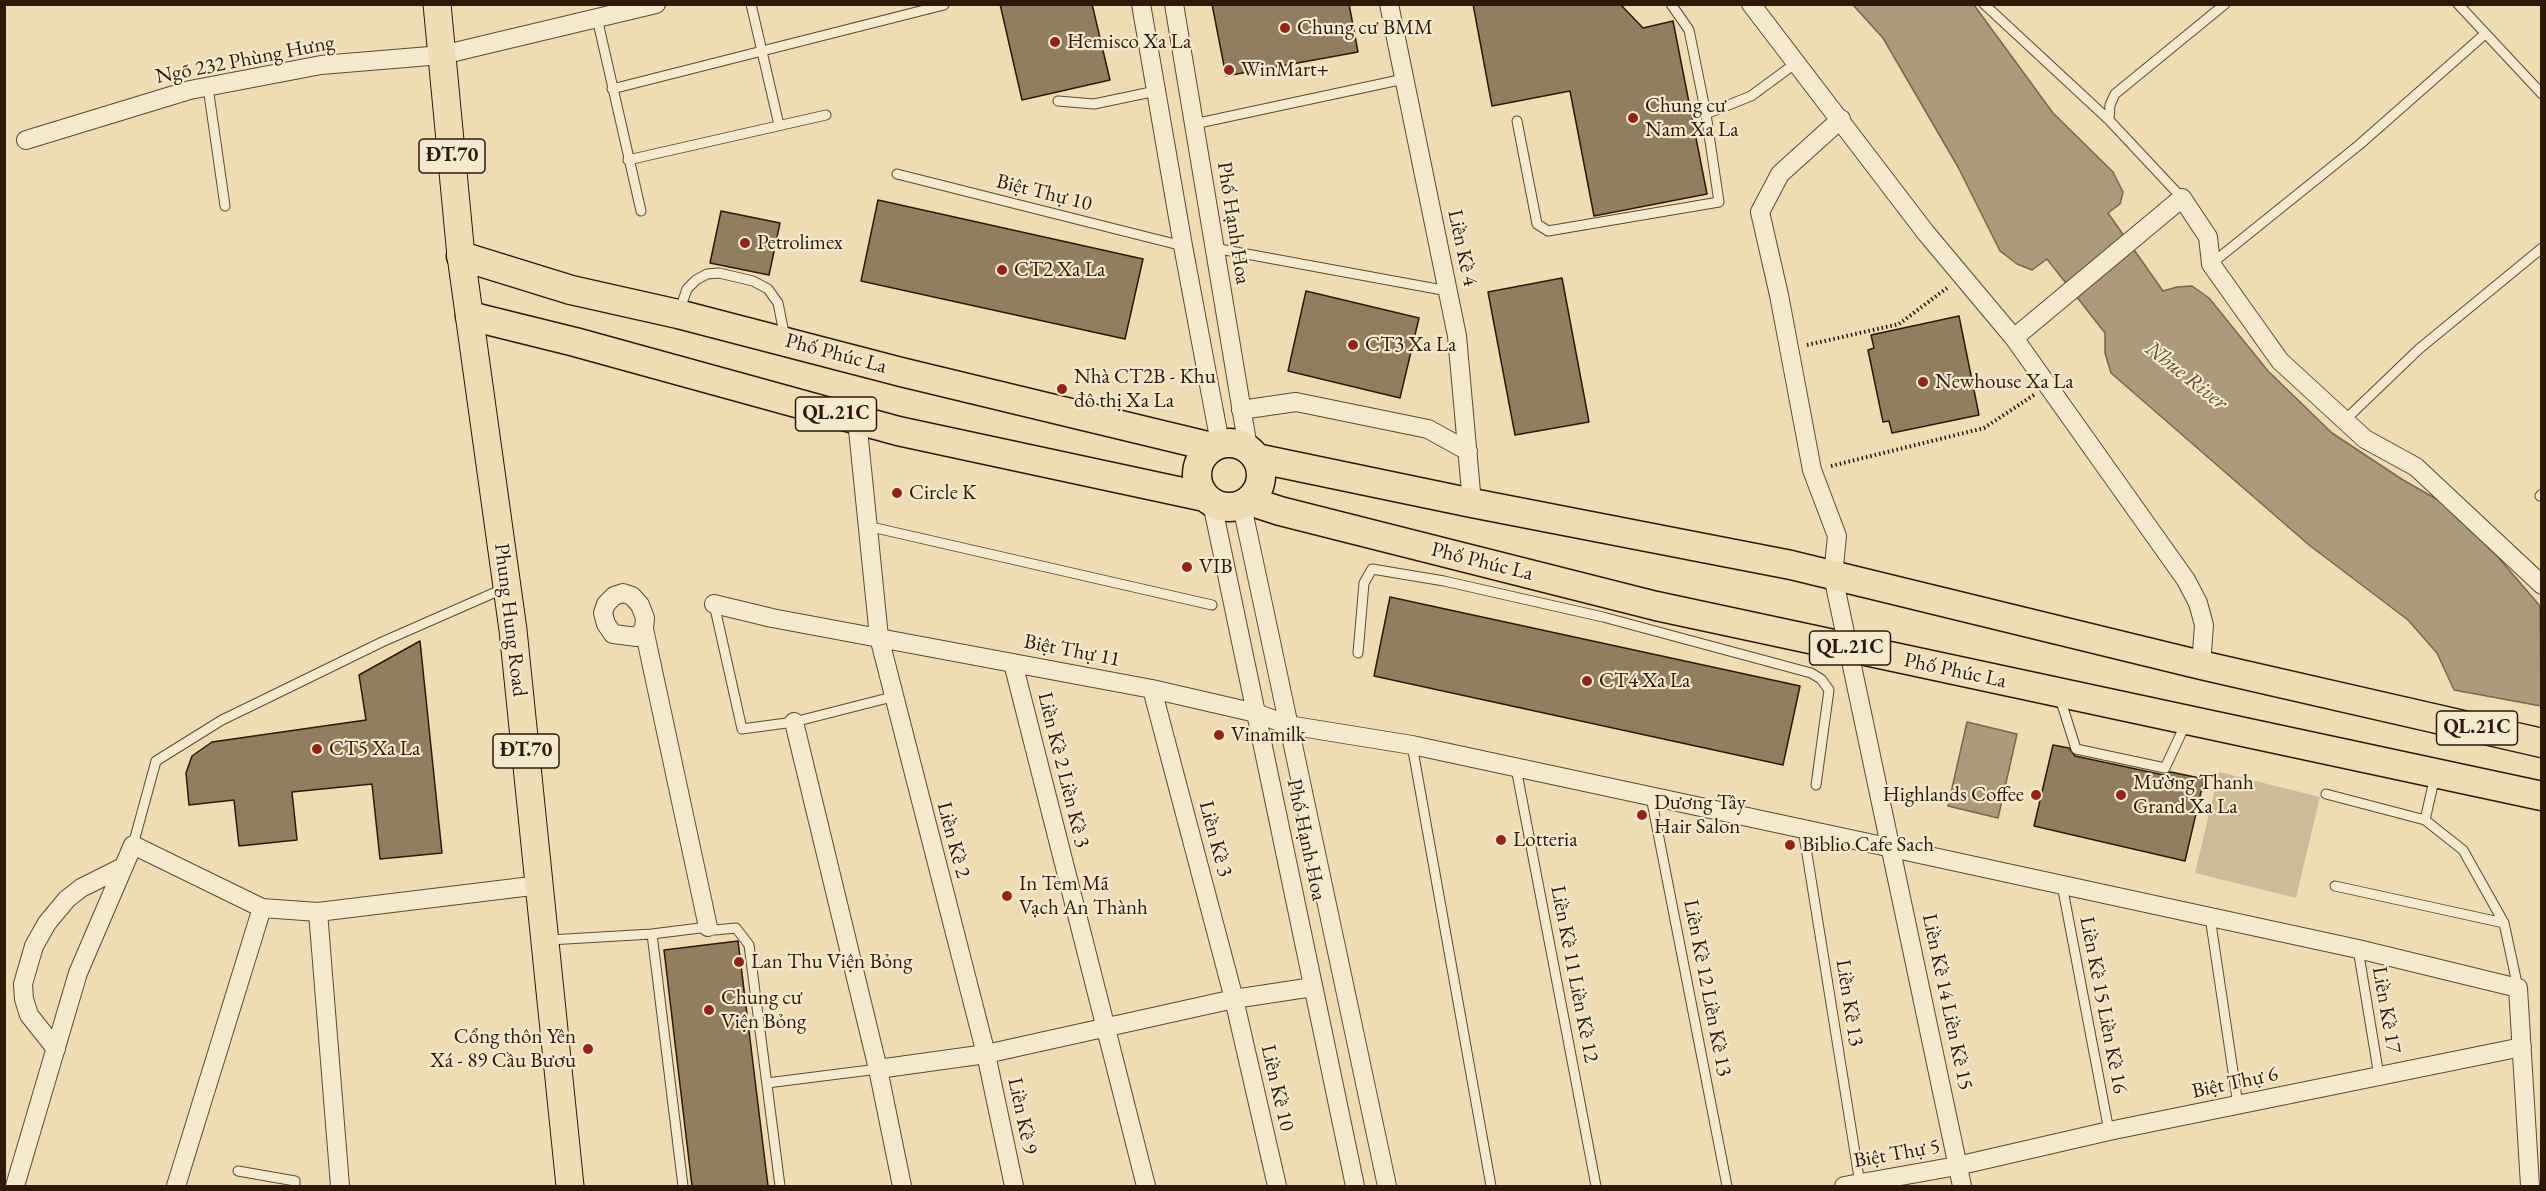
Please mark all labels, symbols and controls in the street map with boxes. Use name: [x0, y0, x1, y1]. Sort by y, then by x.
place label: Chung cư BMM: [1297, 15, 1433, 41]
marker: Chung cư BMM: [1278, 21, 1292, 35]
place label: Hemisco Xa La: [1067, 29, 1191, 55]
street label: Ngõ 232 Phùng Hưng: [153, 30, 337, 90]
marker: Hemisco Xa La: [1048, 35, 1062, 49]
place label: WinMart+: [1241, 57, 1329, 83]
marker: WinMart+: [1222, 63, 1236, 77]
place label: Chung cư Nam Xa La: [1645, 93, 1739, 143]
marker: Chung cư Nam Xa La: [1626, 111, 1640, 125]
road number: ĐT.70: [419, 139, 485, 173]
street label: Phố Hạnh Hoa: [1211, 160, 1255, 286]
street label: Biệt Thự 10: [994, 169, 1094, 217]
street label: Liền Kề 4: [1442, 207, 1482, 289]
place label: Petrolimex: [757, 230, 843, 256]
marker: Petrolimex: [738, 236, 752, 250]
place label: CT2 Xa La: [1014, 257, 1105, 283]
marker: CT2 Xa La: [995, 263, 1009, 277]
street label: Phố Phúc La: [783, 328, 889, 380]
place label: CT3 Xa La: [1365, 332, 1456, 358]
water label: Nhue River: [2140, 336, 2232, 416]
marker: CT3 Xa La: [1346, 338, 1360, 352]
place label: Nhà CT2B - Khu đô thị Xa La: [1074, 364, 1216, 414]
place label: Newhouse Xa La: [1935, 369, 2074, 395]
marker: Newhouse Xa La: [1916, 375, 1930, 389]
marker: Nhà CT2B - Khu đô thị Xa La: [1055, 382, 1069, 396]
road number: QL.21C: [796, 397, 876, 431]
place label: Circle K: [909, 480, 976, 506]
marker: Circle K: [890, 486, 904, 500]
street label: Phố Phúc La: [1429, 537, 1535, 587]
street label: Phung Hung Road: [488, 542, 532, 698]
place label: VIB: [1199, 554, 1233, 580]
marker: VIB: [1180, 560, 1194, 574]
street label: Biệt Thự 11: [1022, 629, 1122, 673]
road number: QL.21C: [1810, 631, 1890, 665]
street label: Phố Phúc La: [1902, 648, 2008, 694]
place label: CT4 Xa La: [1599, 668, 1690, 694]
marker: CT4 Xa La: [1580, 674, 1594, 688]
street label: Liền Kề 2 Liền Kề 3: [1031, 690, 1095, 850]
road number: QL.21C: [2436, 711, 2518, 745]
place label: Vinamilk: [1231, 722, 1306, 748]
marker: Vinamilk: [1212, 728, 1226, 742]
road number: ĐT.70: [493, 734, 559, 768]
place label: CT5 Xa La: [329, 736, 420, 762]
marker: CT5 Xa La: [310, 742, 324, 756]
place label: Mường Thanh Grand Xa La: [2133, 770, 2254, 820]
street label: Phố Hạnh Hoa: [1281, 777, 1331, 903]
place label: Highlands Coffee: [1883, 782, 2024, 808]
marker: Highlands Coffee: [2029, 788, 2043, 802]
marker: Mường Thanh Grand Xa La: [2114, 788, 2128, 802]
place label: Dương Tây Hair Salon: [1654, 790, 1746, 840]
street label: Liền Kề 3: [1193, 798, 1237, 880]
street label: Liền Kề 2: [931, 799, 975, 881]
marker: Dương Tây Hair Salon: [1635, 808, 1649, 822]
place label: Lotteria: [1513, 827, 1578, 853]
place label: Biblio Cafe Sach: [1802, 832, 1934, 858]
marker: Lotteria: [1494, 833, 1508, 847]
marker: Biblio Cafe Sach: [1783, 838, 1797, 852]
place label: In Tem Mã Vạch An Thành: [1019, 871, 1148, 921]
street label: Liền Kề 11 Liền Kề 12: [1544, 883, 1604, 1065]
marker: In Tem Mã Vạch An Thành: [1000, 889, 1014, 903]
street label: Liền Kề 12 Liền Kề 13: [1677, 897, 1737, 1079]
street label: Liền Kề 14 Liền Kề 15: [1916, 912, 1978, 1092]
street label: Liền Kề 15 Liền Kề 16: [2073, 914, 2133, 1096]
place label: Lan Thu Viện Bỏng: [751, 949, 912, 975]
marker: Lan Thu Viện Bỏng: [732, 955, 746, 969]
street label: Liền Kề 13: [1830, 958, 1868, 1048]
street label: Liền Kề 17: [2366, 965, 2406, 1055]
place label: Chung cư Viện Bỏng: [721, 985, 806, 1035]
marker: Chung cư Viện Bỏng: [702, 1003, 716, 1017]
place label: Cổng thôn Yên Xá - 89 Cầu Bươu: [430, 1024, 576, 1074]
marker: Cổng thôn Yên Xá - 89 Cầu Bươu: [581, 1042, 595, 1056]
street label: Liền Kề 10: [1255, 1042, 1299, 1134]
street label: Biệt Thự 6: [2190, 1062, 2280, 1104]
street label: Liền Kề 9: [1002, 1075, 1042, 1157]
street label: Biệt Thự 5: [1852, 1134, 1942, 1174]

